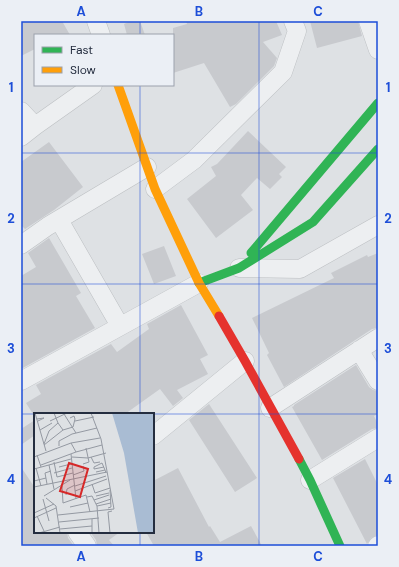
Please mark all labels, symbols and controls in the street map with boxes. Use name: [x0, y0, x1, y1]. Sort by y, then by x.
text: A: [76, 3, 86, 20]
text: B: [195, 3, 203, 20]
text: C: [313, 3, 323, 20]
legend: [34, 34, 174, 86]
text: Fast: [70, 42, 93, 58]
text: Slow: [70, 62, 96, 78]
text: 1: [9, 79, 13, 96]
text: 1: [386, 79, 390, 96]
text: 2: [7, 210, 15, 227]
text: 2: [384, 210, 392, 227]
text: 3: [7, 340, 15, 357]
text: 3: [384, 340, 392, 357]
inset map: [34, 413, 154, 533]
text: 4: [7, 471, 15, 488]
text: 4: [384, 471, 392, 488]
text: A: [76, 548, 86, 565]
text: B: [195, 548, 203, 565]
text: C: [313, 548, 323, 565]

